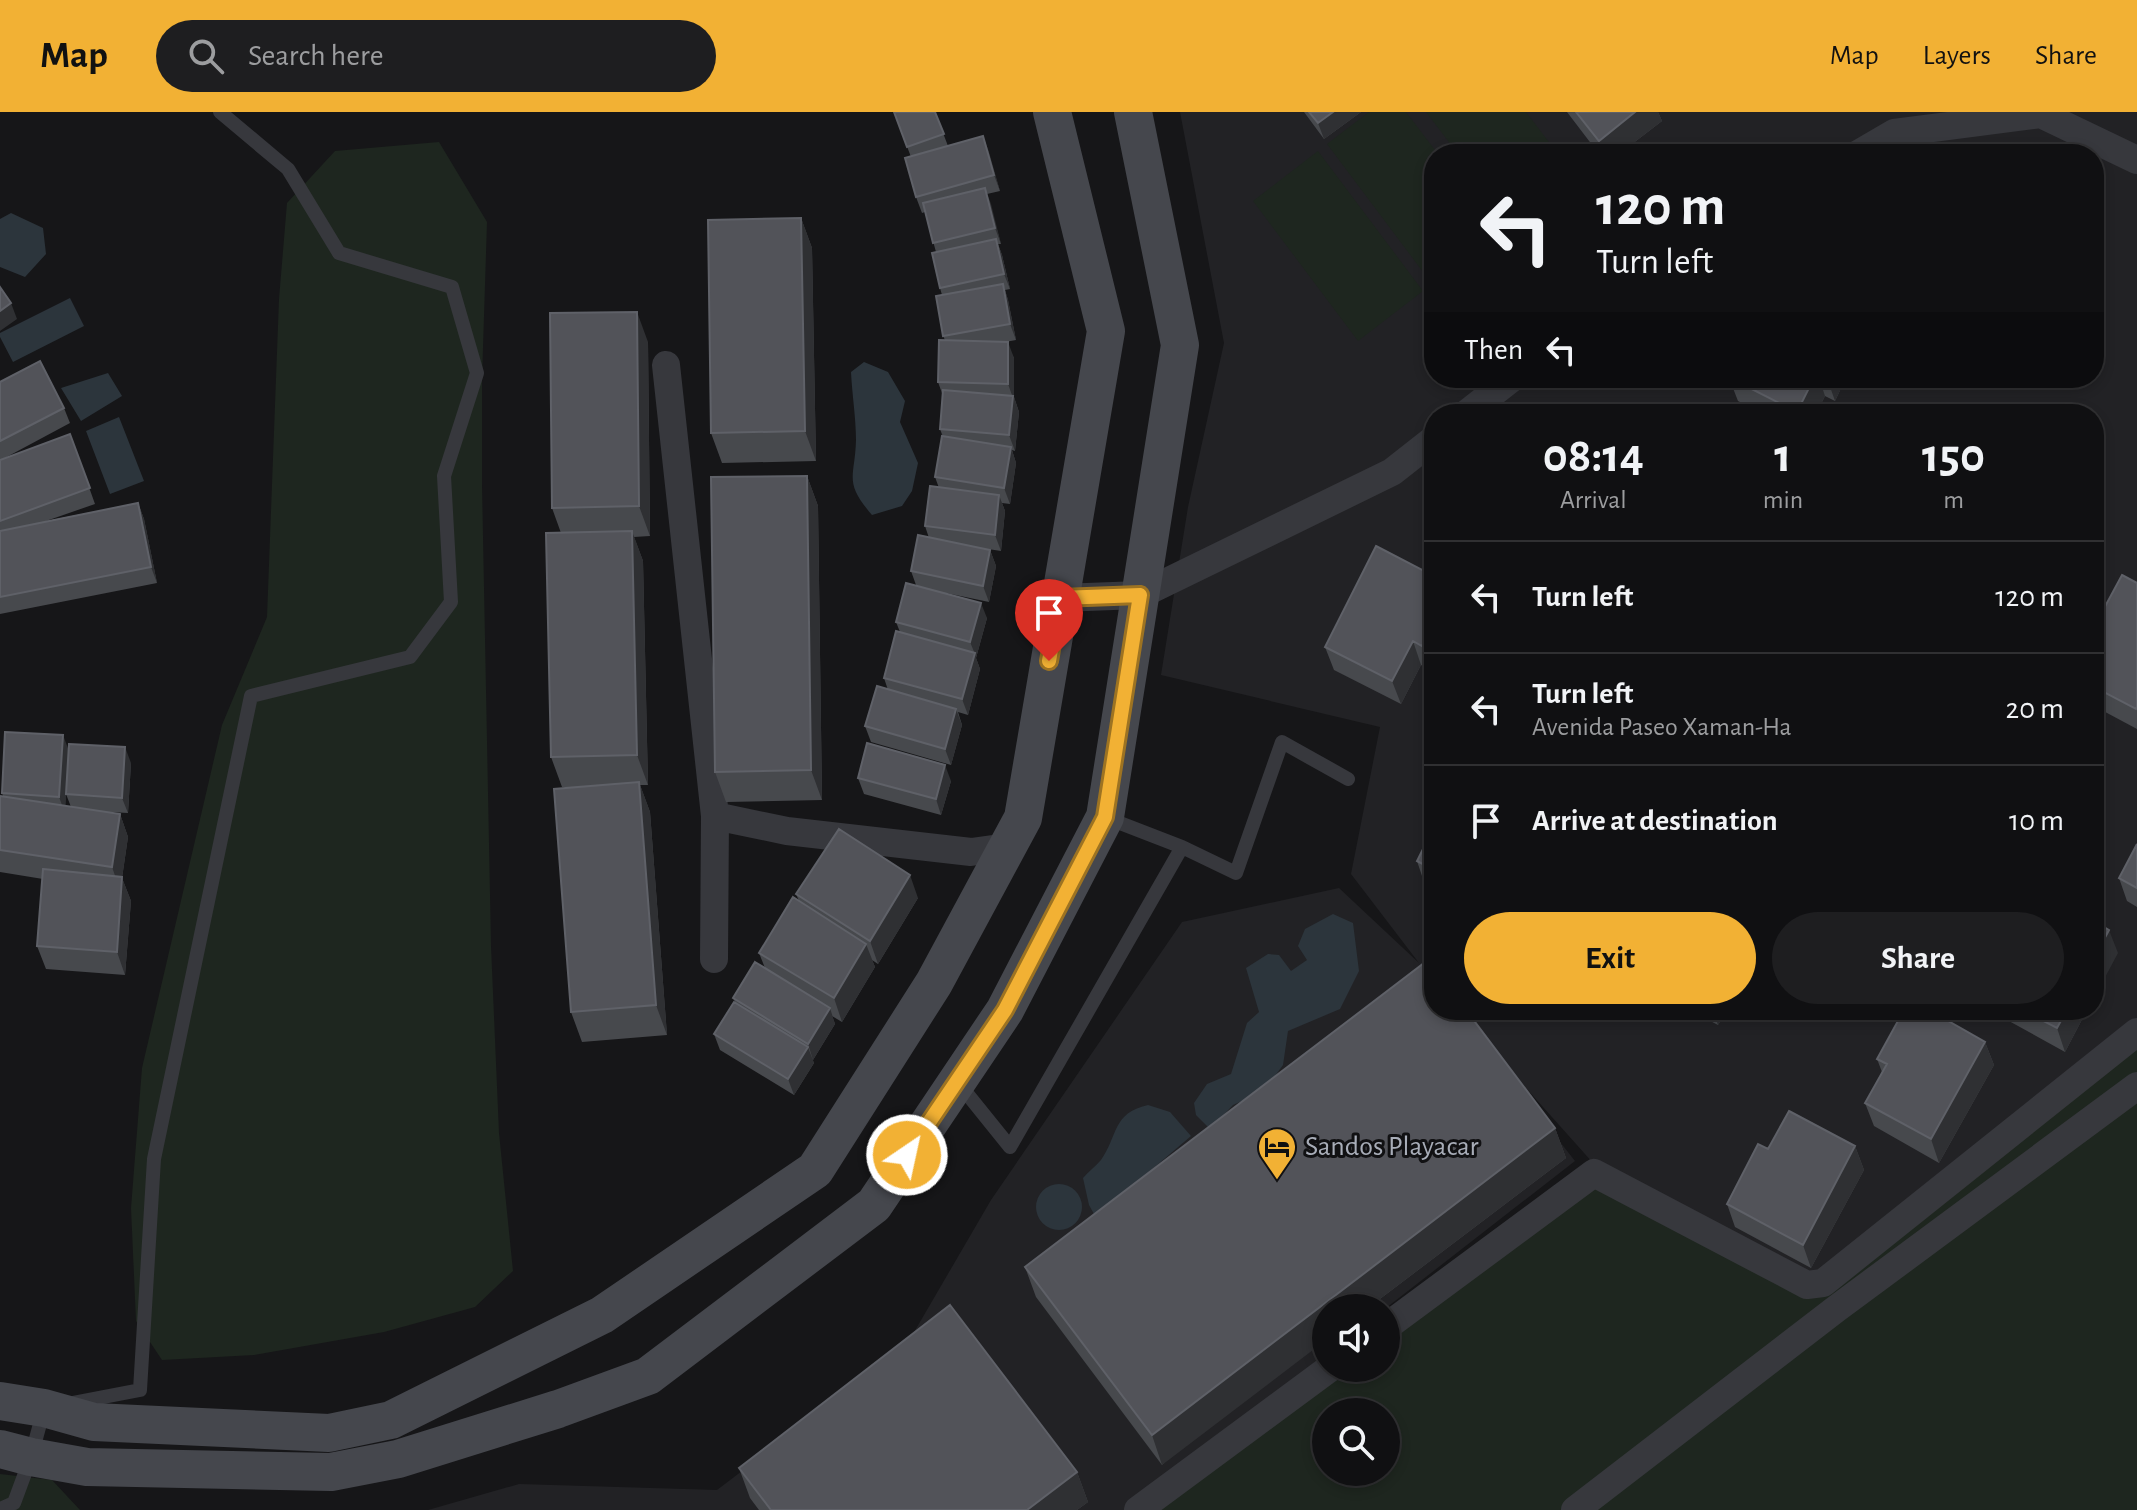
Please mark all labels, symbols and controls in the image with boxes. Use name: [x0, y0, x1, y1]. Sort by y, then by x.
search box: [156, 20, 716, 92]
icon: search: [184, 34, 228, 78]
text: Map: [40, 37, 108, 75]
text: Search here: [248, 41, 384, 71]
text: Map: [1830, 42, 1879, 70]
text: Layers: [1923, 42, 1991, 70]
text: Share: [2035, 42, 2097, 70]
icon: left: [1464, 176, 1568, 280]
text: 120 m: [1596, 179, 1725, 235]
text: Turn left: [1596, 244, 1713, 280]
icon: left: [1539, 328, 1583, 372]
text: Then: [1464, 335, 1523, 365]
text: 08:14: [1543, 433, 1644, 481]
text: 1: [1774, 433, 1792, 481]
text: 150: [1922, 433, 1985, 481]
text: Arrival: [1560, 487, 1627, 513]
text: min: [1763, 487, 1803, 513]
text: m: [1943, 487, 1964, 513]
icon: left: [1464, 575, 1508, 619]
pin: [1015, 579, 1083, 661]
text: Turn left: [1532, 582, 1633, 612]
text: 120 m: [1995, 582, 2064, 612]
icon: arrive: [1027, 591, 1071, 635]
text: Turn left: [1532, 679, 1633, 709]
icon: left: [1464, 687, 1508, 731]
text: 20 m: [2006, 694, 2064, 724]
text: Avenida Paseo Xaman-Ha: [1532, 714, 1792, 740]
icon: arrive: [1464, 799, 1508, 843]
text: Arrive at destination: [1532, 806, 1778, 836]
text: 10 m: [2009, 806, 2064, 836]
button: Exit: [1464, 912, 1756, 1004]
button: Share: [1772, 912, 2064, 1004]
position arrow: [865, 1113, 949, 1197]
hotel icon: Sandos Playacar: [1256, 1126, 1298, 1181]
place label: Sandos Playacar: [1305, 1133, 1479, 1161]
map controls: [1312, 1294, 1400, 1486]
button: sound: [1312, 1294, 1400, 1382]
button: search: [1312, 1398, 1400, 1486]

